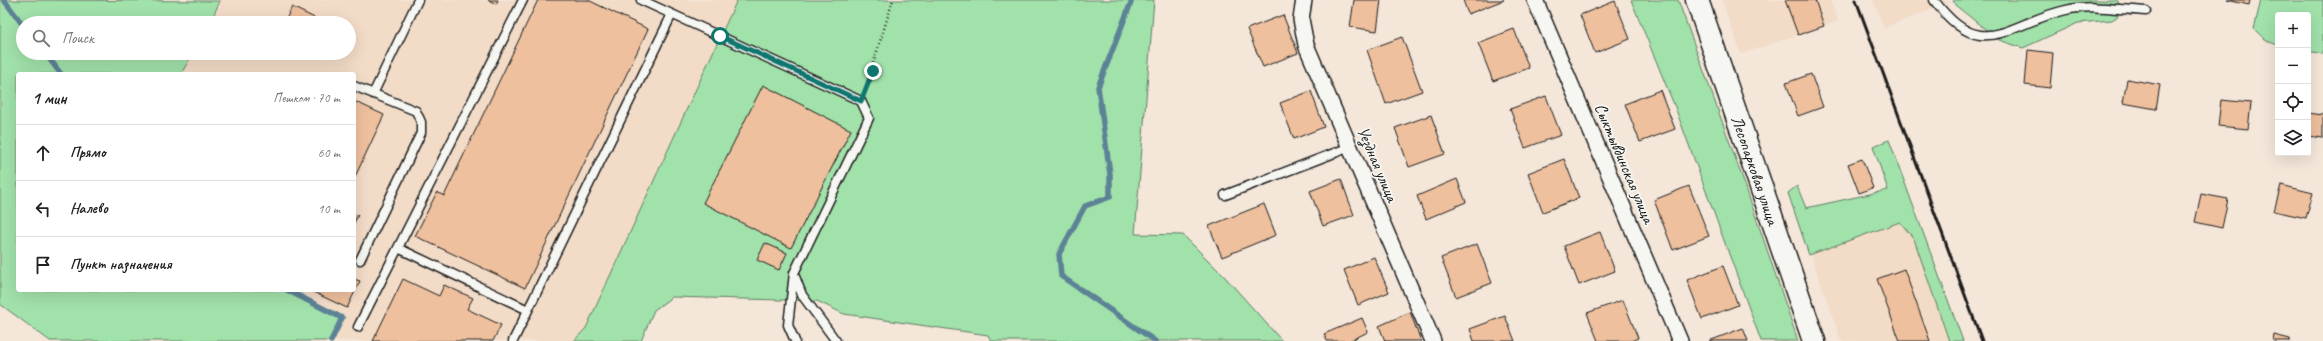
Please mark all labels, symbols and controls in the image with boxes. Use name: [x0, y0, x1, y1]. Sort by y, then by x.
map controls: [2275, 12, 2311, 156]
button: +: [2275, 12, 2311, 48]
search box: [16, 16, 356, 60]
icon: search: [30, 27, 52, 49]
route start: [711, 27, 729, 45]
text: Поиск: [62, 29, 94, 48]
button: −: [2275, 48, 2311, 84]
route end: [864, 62, 882, 80]
button: locate: [2275, 84, 2311, 120]
text: 1 мин: [32, 88, 67, 109]
text: Пешком · 70 m: [273, 90, 340, 106]
street label: Сыктывдинская улица: [1590, 100, 1660, 228]
street label: Лесопарковая улица: [1726, 113, 1784, 230]
button: layers: [2275, 120, 2311, 156]
street label: Уездная улица: [1351, 123, 1404, 207]
icon: ahead: [32, 142, 54, 164]
text: Прямо: [70, 143, 106, 162]
text: 60 m: [318, 145, 340, 161]
icon: left: [32, 198, 54, 220]
text: Налево: [70, 199, 108, 218]
text: 10 m: [318, 201, 340, 217]
icon: arrive: [32, 254, 54, 276]
text: Пункт назначения: [70, 255, 172, 274]

